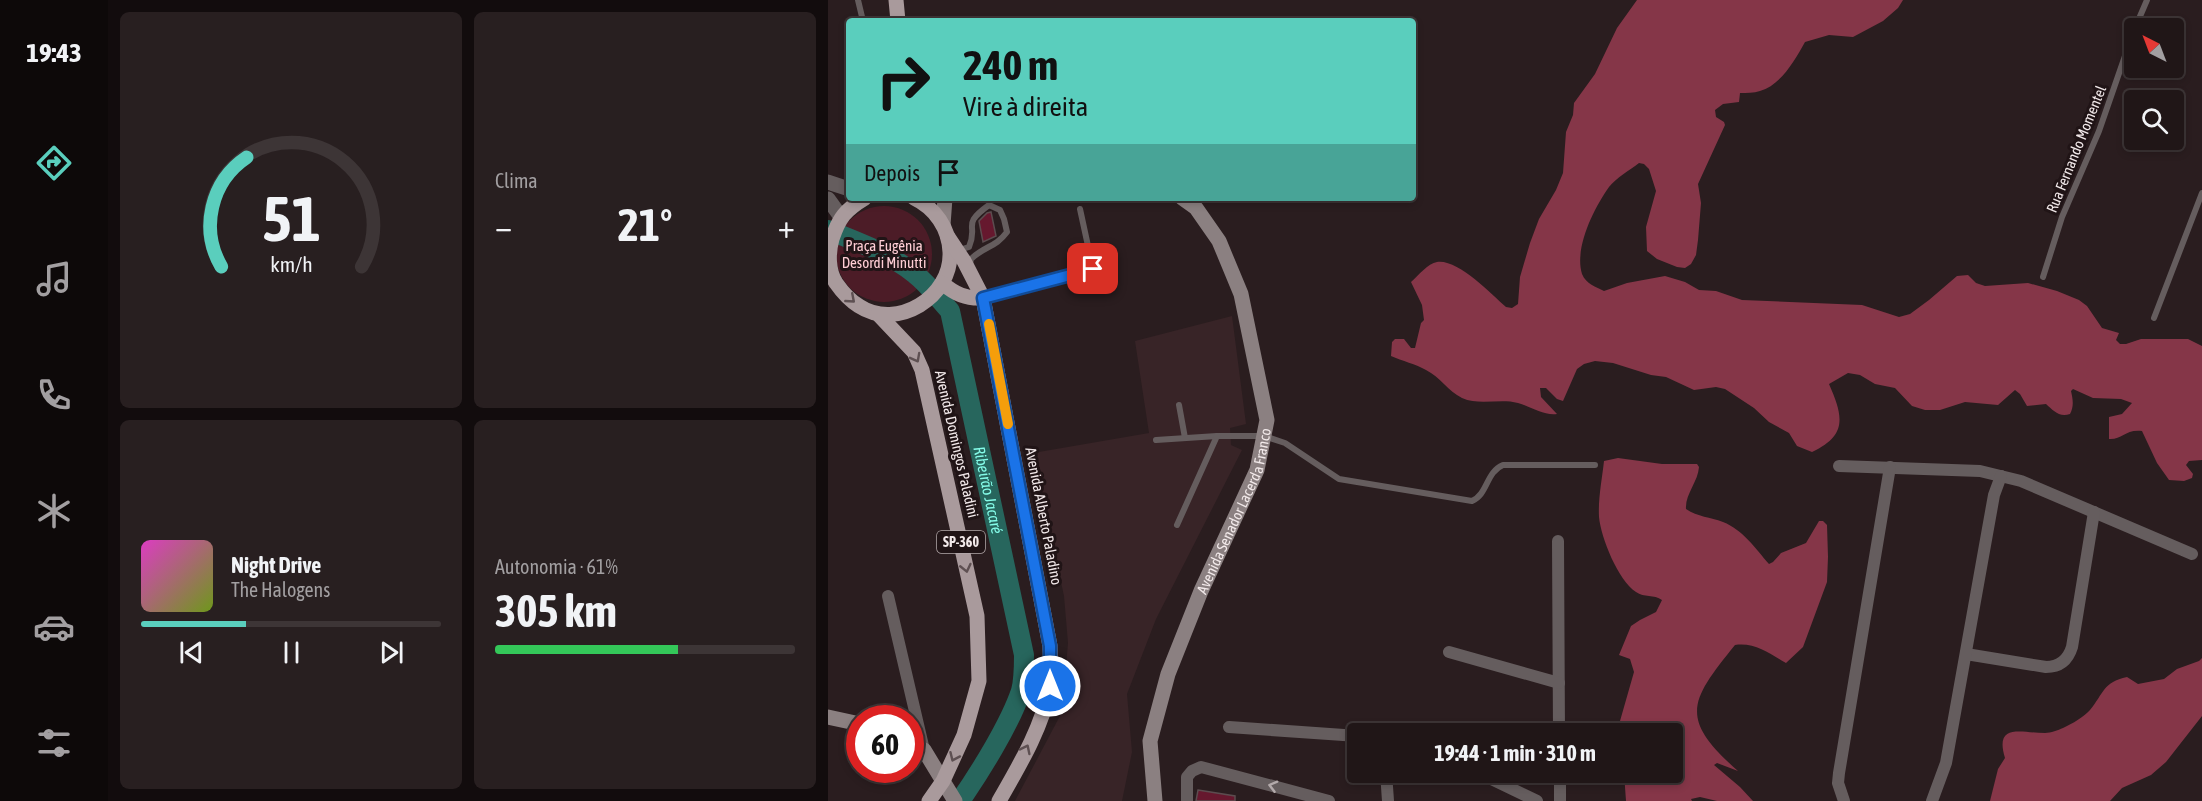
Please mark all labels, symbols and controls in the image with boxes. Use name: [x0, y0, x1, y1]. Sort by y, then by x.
north arrow: [2124, 18, 2184, 78]
map controls: [2124, 18, 2184, 150]
text: 19:43: [26, 37, 82, 68]
text: 240 m: [963, 41, 1058, 89]
icon: right: [864, 42, 942, 120]
street label: Rua Fernando Momentel: [2043, 83, 2109, 215]
button: search: [2124, 90, 2184, 150]
text: Vire à direita: [963, 91, 1088, 122]
icon: directions: [33, 142, 75, 184]
icon: arrive: [932, 156, 965, 189]
text: Depois: [864, 160, 920, 186]
text: Clima: [495, 169, 538, 192]
text: 51: [262, 183, 320, 254]
text: 21°: [618, 199, 672, 251]
text: −: [495, 207, 512, 245]
text: +: [778, 207, 795, 245]
park label: Praça Eugênia Desordi Minutti: [842, 237, 926, 271]
pin: [1067, 243, 1118, 294]
text: km/h: [270, 252, 312, 277]
icon: arrive: [1076, 252, 1109, 285]
icon: music: [33, 258, 75, 300]
one-way arrow: [844, 292, 855, 303]
one-way arrow: [909, 352, 920, 362]
street label: Avenida Domingos Paladini: [932, 369, 982, 519]
icon: phone: [33, 374, 75, 416]
street label: Avenida Senador Lacerda Franco: [1193, 427, 1274, 596]
water label: Ribeirão Jacaré: [970, 445, 1007, 535]
street label: Avenida Alberto Paladino: [1022, 446, 1066, 586]
icon: climate: [33, 490, 75, 532]
road number: SP-360: [937, 531, 985, 553]
text: Night Drive: [231, 552, 321, 578]
text: Autonomia · 61%: [495, 555, 618, 578]
one-way arrow: [959, 562, 972, 572]
text: The Halogens: [231, 578, 330, 601]
text: 305 km: [495, 585, 617, 637]
icon: car: [33, 606, 75, 648]
icon: previous: [175, 636, 208, 669]
icon: pause: [275, 636, 308, 669]
icon: next: [375, 636, 408, 669]
position arrow: [1018, 654, 1082, 718]
speed limit sign: 60: [846, 705, 924, 783]
icon: filters: [33, 722, 75, 764]
text: 19:44 · 1 min · 310 m: [1434, 740, 1596, 766]
one-way arrow: [1019, 745, 1031, 756]
one-way arrow: [949, 751, 961, 762]
one-way arrow: [1268, 781, 1278, 794]

